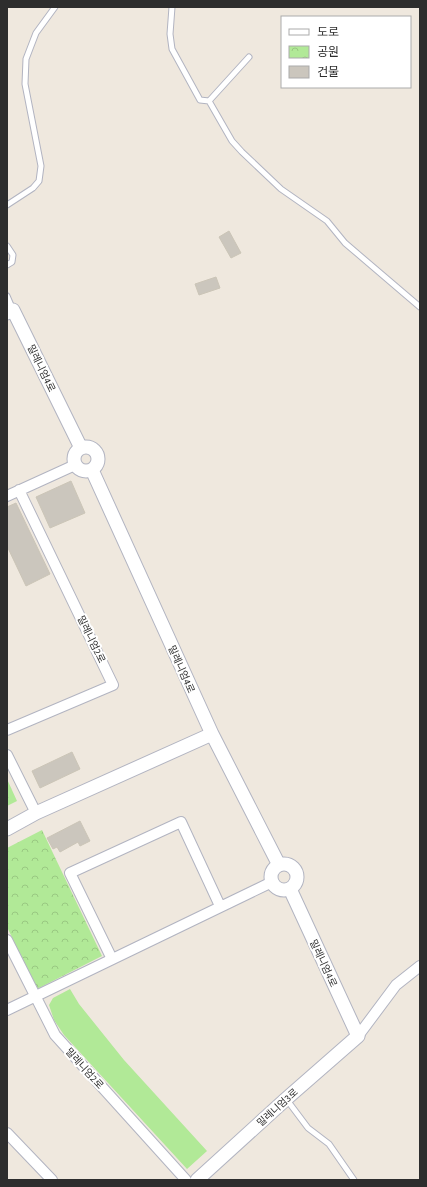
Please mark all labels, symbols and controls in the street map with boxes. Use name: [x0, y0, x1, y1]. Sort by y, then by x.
legend: [281, 16, 411, 88]
text: 도로: [317, 24, 339, 41]
text: 공원: [317, 44, 339, 61]
text: 건물: [317, 64, 339, 81]
street label: 밀레니엄4로: [24, 342, 59, 394]
street label: 밀레니엄2로: [74, 613, 109, 665]
street label: 밀레니엄4로: [164, 643, 198, 696]
street label: 밀레니엄4로: [306, 937, 340, 989]
street label: 밀레니엄2로: [62, 1045, 107, 1092]
street label: 밀레니엄3로: [254, 1085, 301, 1130]

